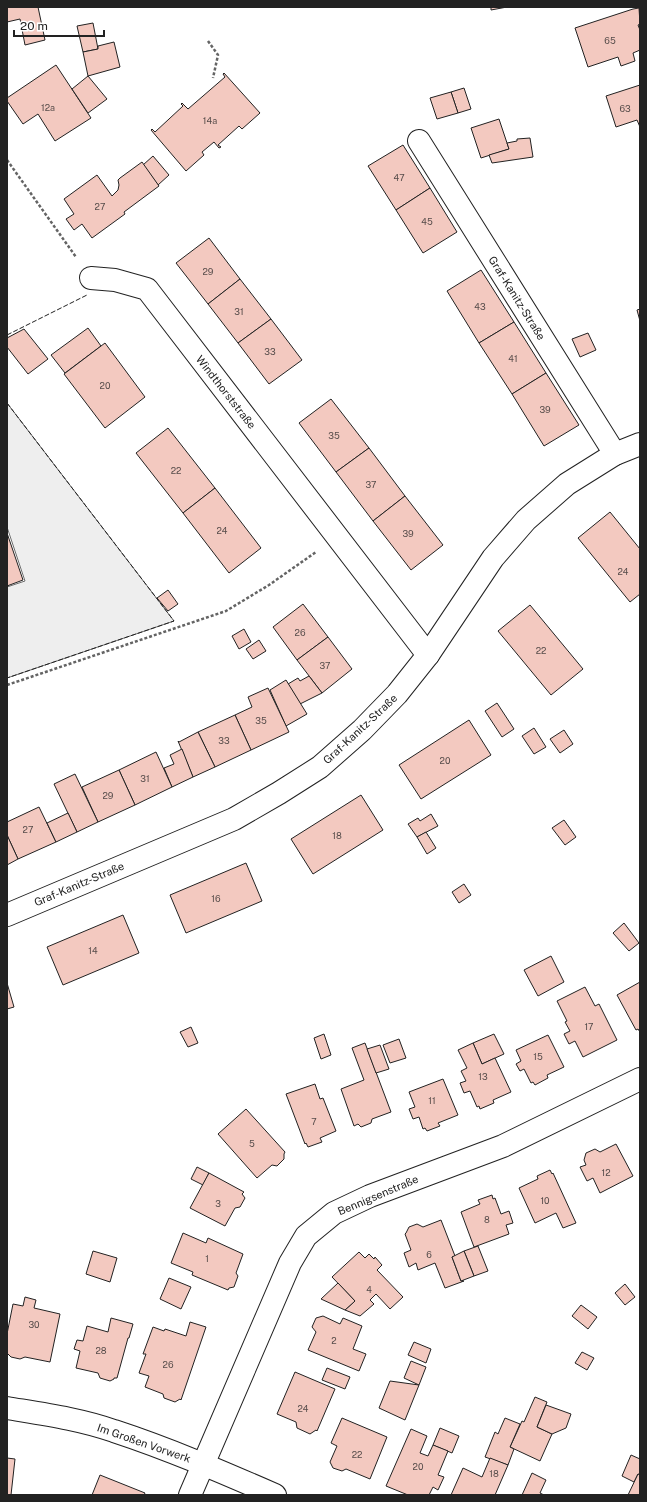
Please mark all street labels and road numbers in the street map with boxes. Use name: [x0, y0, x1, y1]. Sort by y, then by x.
street label: Graf-Kanitz-Straße: [486, 254, 548, 342]
street label: Windthorststraße: [194, 353, 258, 431]
street label: Graf-Kanitz-Straße: [321, 692, 399, 766]
street label: Graf-Kanitz-Straße: [32, 860, 126, 908]
street label: Bennigsenstraße: [336, 1173, 420, 1217]
street label: Im Großen Vorwerk: [96, 1421, 192, 1465]

